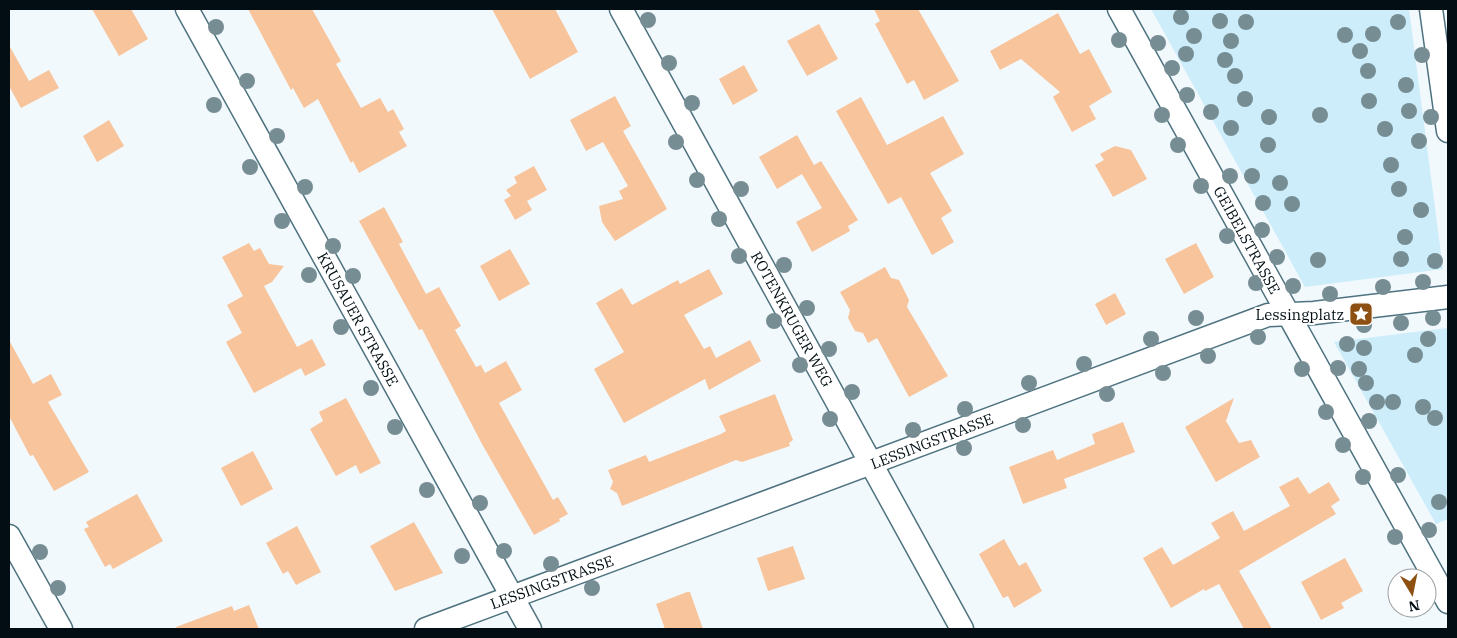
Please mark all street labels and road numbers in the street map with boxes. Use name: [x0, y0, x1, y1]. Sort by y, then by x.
street label: GEIBELSTRASSE: [1210, 183, 1284, 297]
street label: ROTENKRUGER WEG: [747, 248, 837, 390]
street label: KRUSAUER STRASSE: [313, 249, 403, 389]
street label: LESSINGSTRASSE: [868, 409, 996, 473]
street label: LESSINGSTRASSE: [488, 551, 616, 613]

